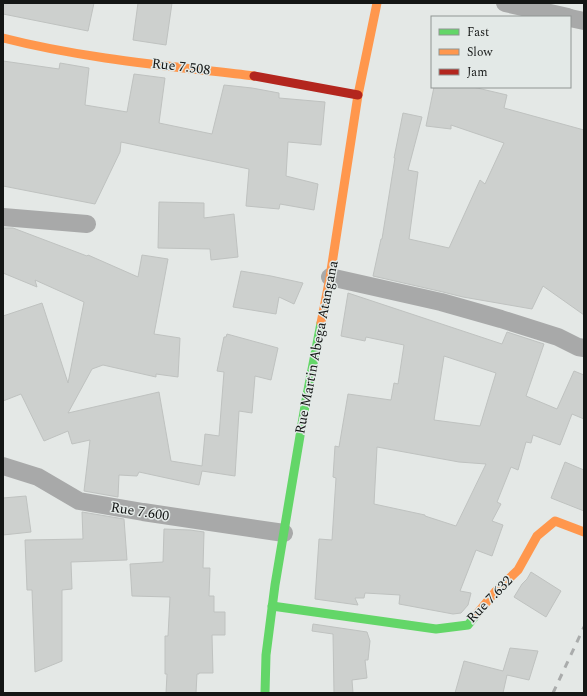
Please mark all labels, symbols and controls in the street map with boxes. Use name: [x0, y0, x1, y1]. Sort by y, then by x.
legend: [431, 16, 571, 88]
text: Fast: [467, 23, 489, 42]
text: Slow: [467, 43, 493, 62]
street label: Rue 7.508: [150, 52, 211, 81]
text: Jam: [467, 63, 488, 82]
street label: Rue Martin Abega Atangana: [289, 258, 344, 436]
street label: Rue 7.600: [109, 497, 171, 526]
street label: Rue 7.632: [461, 571, 517, 628]

